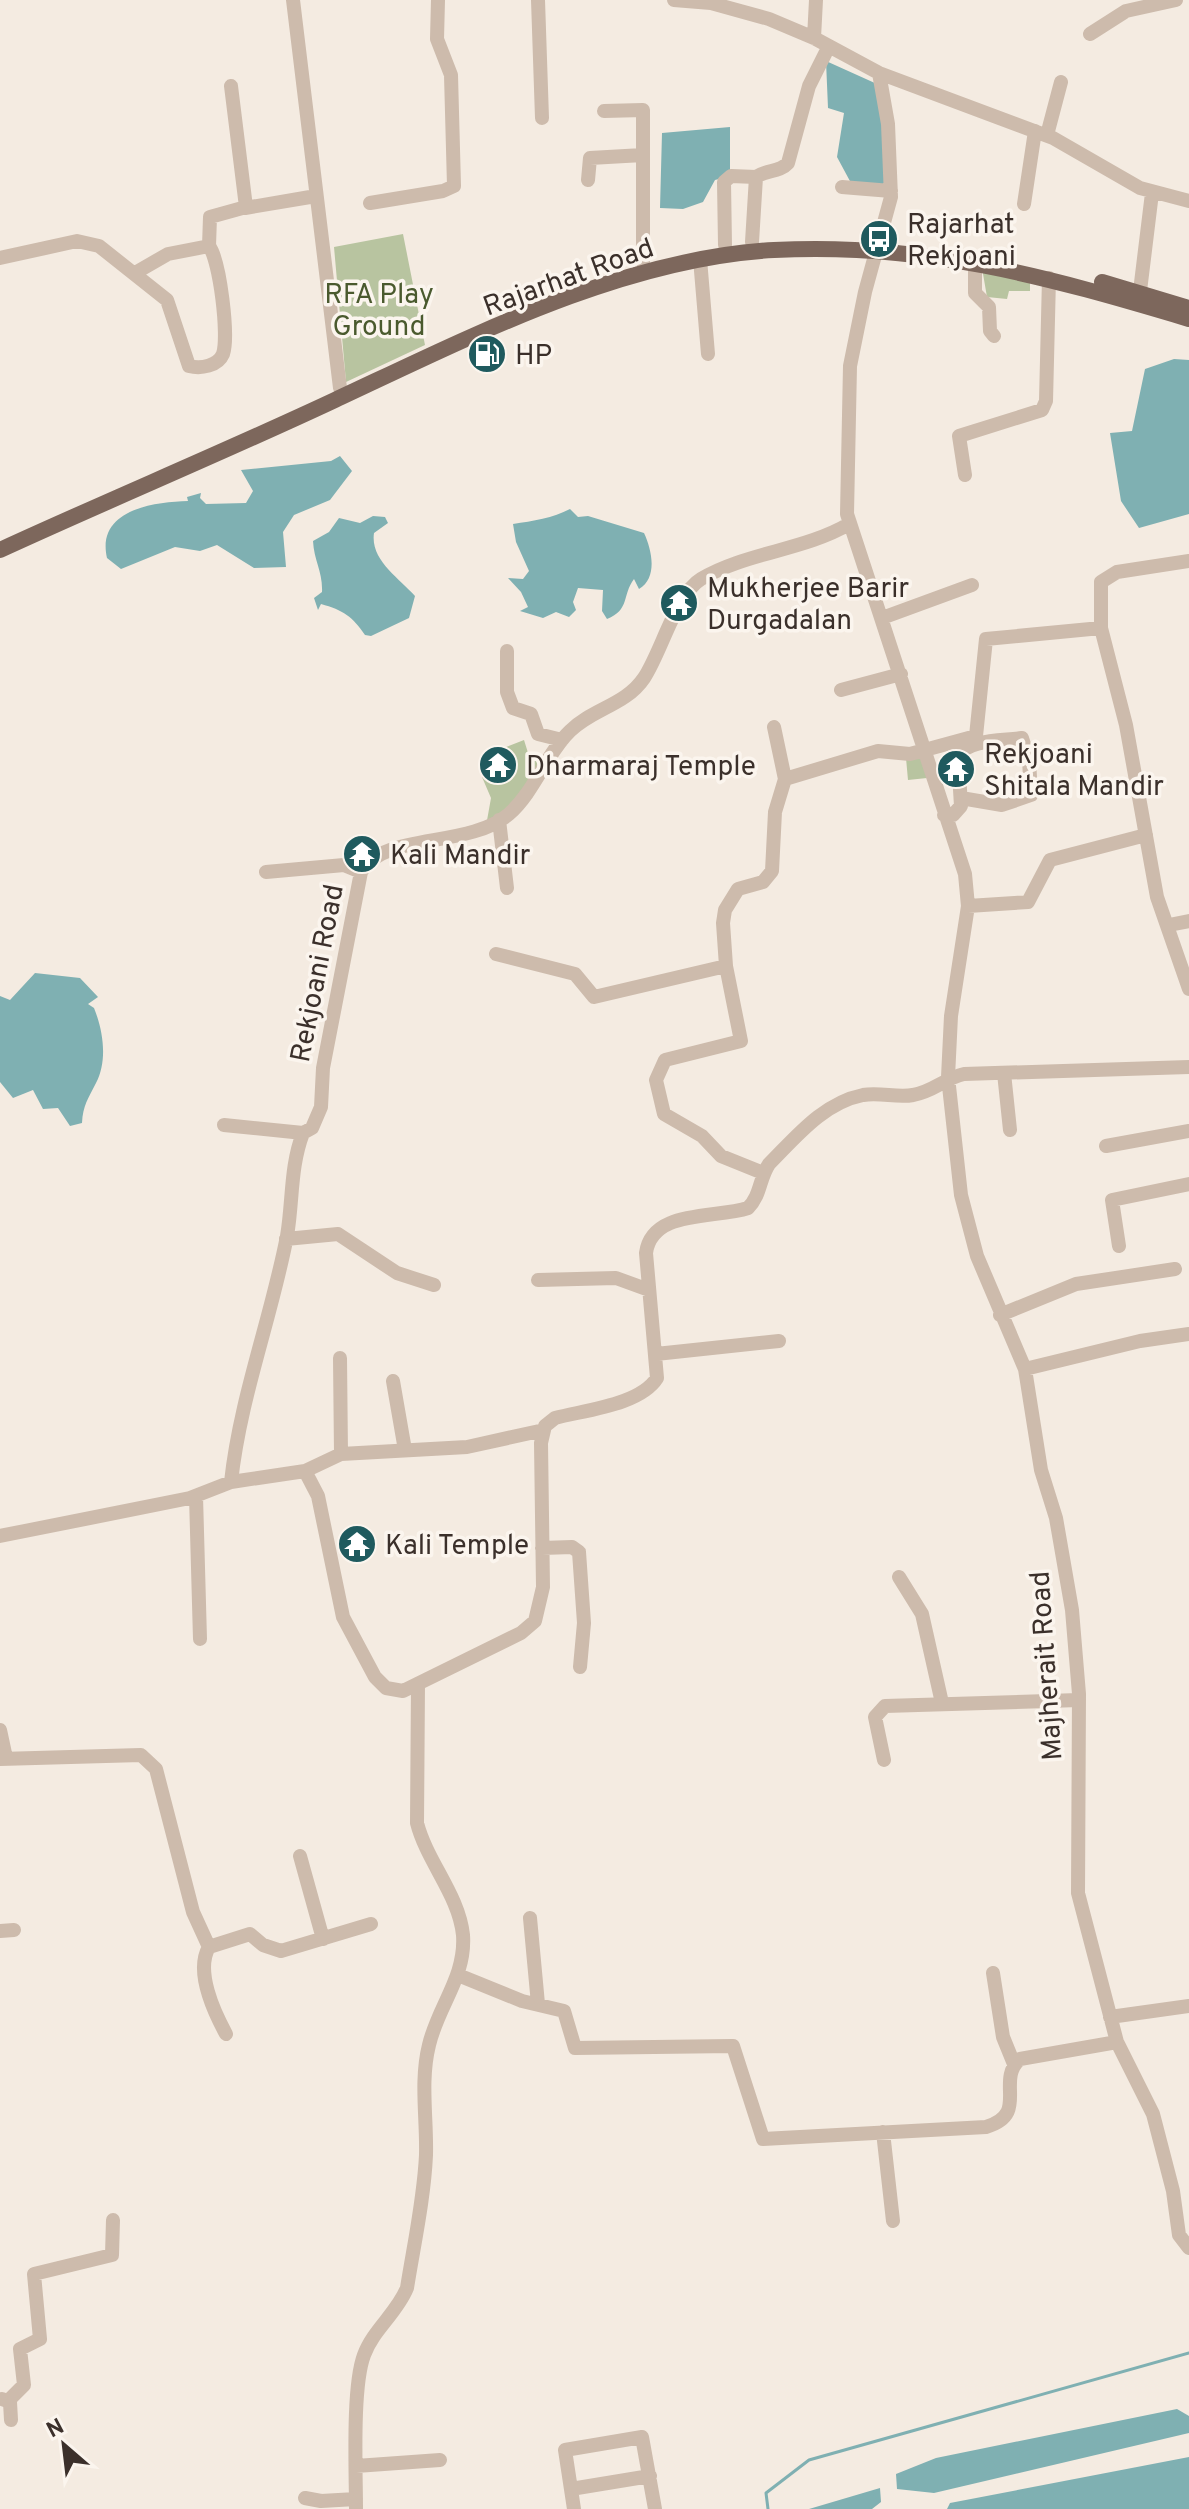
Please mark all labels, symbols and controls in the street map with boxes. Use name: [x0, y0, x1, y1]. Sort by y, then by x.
place label: Rajarhat Rekjoani: [907, 208, 1016, 276]
bus stop icon: Rajarhat Rekjoani: [858, 218, 900, 260]
street label: Rajarhat Road: [479, 231, 659, 326]
park label: RFA Play Ground: [324, 278, 434, 346]
fuel station icon: HP: [466, 333, 508, 375]
place label: HP: [515, 339, 552, 375]
place label: Mukherjee Barir Durgadalan: [707, 572, 909, 640]
temple icon: Mukherjee Barir Durgadalan: [658, 582, 700, 624]
place label: Rekjoani Shitala Mandir: [984, 738, 1164, 806]
temple icon: Dharmaraj Temple: [477, 744, 519, 786]
temple icon: Rekjoani Shitala Mandir: [935, 748, 977, 790]
place label: Dharmaraj Temple: [526, 750, 756, 786]
temple icon: Kali Mandir: [341, 833, 383, 875]
place label: Kali Mandir: [390, 839, 531, 875]
street label: Rekjoani Road: [284, 882, 354, 1066]
temple icon: Kali Temple: [336, 1523, 378, 1565]
place label: Kali Temple: [385, 1529, 529, 1565]
street label: Majherait Road: [1023, 1570, 1073, 1762]
north arrow: [24, 2405, 104, 2485]
text: N: [42, 2414, 69, 2445]

